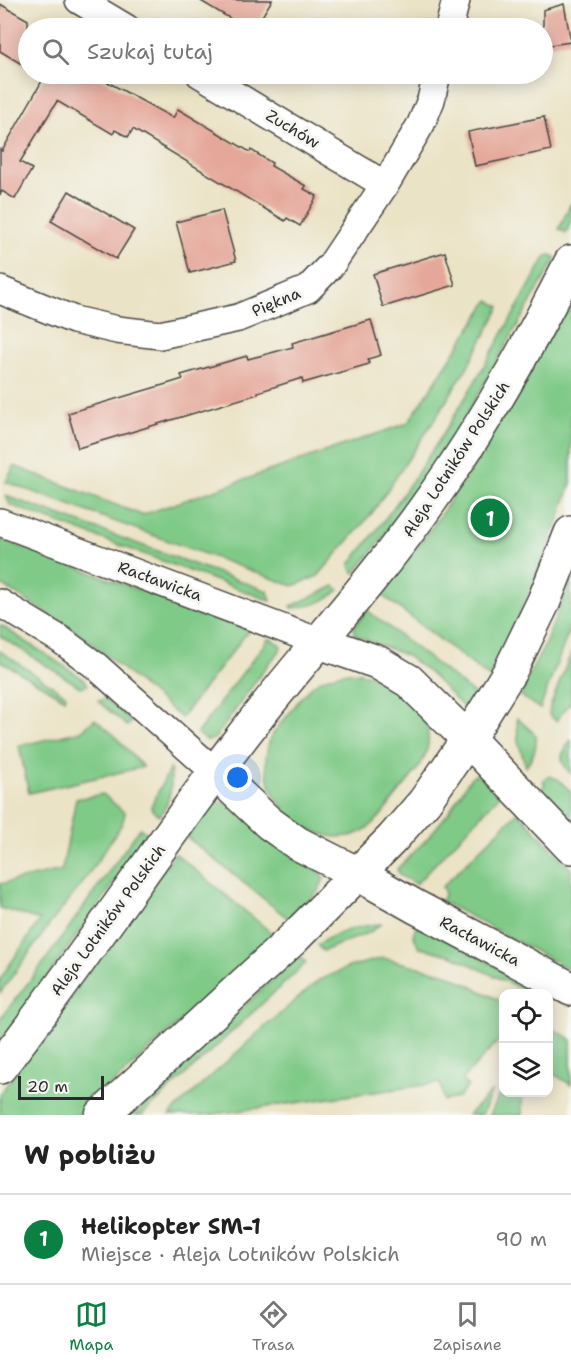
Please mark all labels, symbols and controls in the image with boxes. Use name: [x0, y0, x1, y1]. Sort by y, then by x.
search box: [18, 18, 553, 84]
icon: search: [39, 35, 72, 68]
text: Szukaj tutaj: [87, 37, 213, 66]
street label: Zuchów: [262, 105, 324, 153]
street label: Piękna: [248, 282, 304, 322]
street label: Aleja Lotników Polskich: [398, 377, 514, 541]
pin: 1: [470, 496, 510, 540]
street label: Racławicka: [115, 556, 205, 606]
your location: [223, 763, 252, 792]
street label: Aleja Lotników Polskich: [46, 840, 170, 1000]
street label: Racławicka: [436, 911, 524, 971]
map controls: [499, 989, 553, 1097]
button: locate: [499, 989, 553, 1043]
button: layers: [499, 1043, 553, 1097]
scale bar: [18, 1073, 104, 1100]
text: 20 m: [27, 1076, 68, 1097]
text: W pobliżu: [24, 1137, 156, 1172]
text: Helikopter SM-1: [81, 1212, 261, 1241]
text: 1: [39, 1226, 48, 1252]
text: 90 m: [495, 1226, 547, 1252]
text: Miejsce · Aleja Lotników Polskich: [81, 1241, 400, 1267]
tab: Mapa: [69, 1298, 113, 1355]
tab: Trasa: [252, 1298, 295, 1355]
tab: Zapisane: [433, 1298, 502, 1355]

